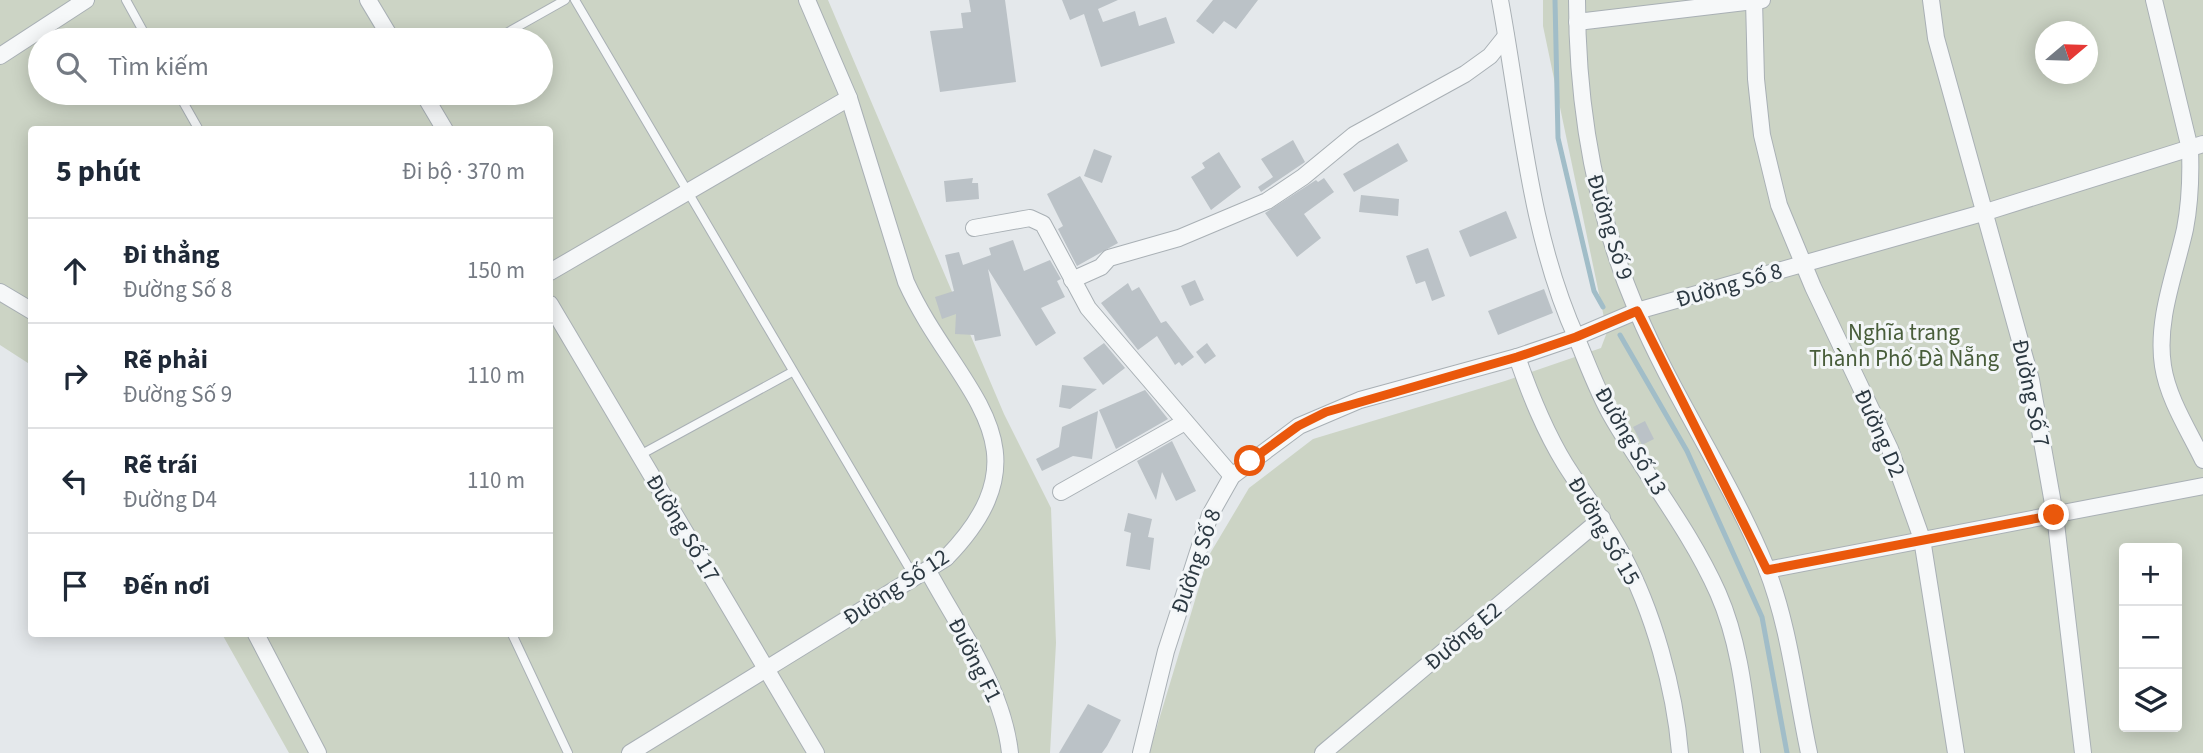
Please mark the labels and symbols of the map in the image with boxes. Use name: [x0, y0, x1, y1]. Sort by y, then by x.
north arrow: [2035, 21, 2098, 84]
street label: Đường Số 9: [1578, 170, 1642, 284]
street label: Đường Số 8: [1672, 254, 1786, 316]
park label: Nghĩa trang Thành Phố Đà Nẵng: [1809, 316, 1999, 375]
street label: Đường Số 7: [2004, 336, 2058, 450]
street label: Đường Số 13: [1587, 381, 1675, 501]
street label: Đường D2: [1846, 383, 1914, 483]
route start: [1234, 445, 1265, 476]
street label: Đường Số 17: [638, 468, 728, 588]
street label: Đường Số 15: [1560, 471, 1648, 591]
route end: [2038, 499, 2069, 530]
street label: Đường Số 8: [1163, 504, 1229, 618]
street label: Đường Số 12: [836, 540, 956, 634]
street label: Đường E2: [1417, 594, 1509, 678]
street label: Đường F1: [940, 612, 1010, 708]

